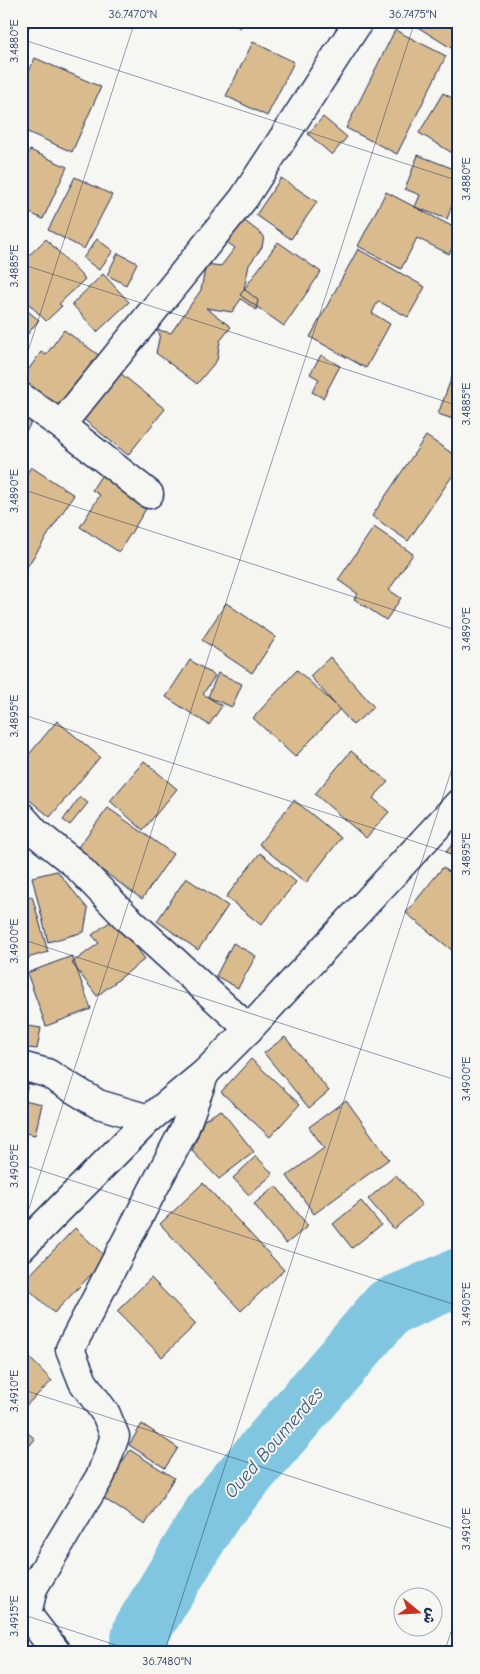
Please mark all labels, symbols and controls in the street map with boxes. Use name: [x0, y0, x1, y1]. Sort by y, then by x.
text: 36.7470°N: [109, 7, 157, 21]
text: 36.7475°N: [389, 7, 437, 21]
text: 3.4880°E: [7, 19, 21, 63]
text: 3.4880°E: [459, 157, 473, 201]
text: 3.4885°E: [7, 245, 21, 287]
text: 3.4885°E: [459, 383, 473, 425]
text: 3.4890°E: [7, 469, 21, 513]
text: 3.4890°E: [459, 607, 473, 651]
text: 3.4895°E: [7, 695, 21, 737]
text: 3.4895°E: [459, 833, 473, 875]
text: 3.4900°E: [7, 919, 21, 963]
text: 3.4900°E: [459, 1057, 473, 1101]
text: 3.4905°E: [7, 1144, 21, 1188]
text: 3.4905°E: [459, 1282, 473, 1326]
text: 3.4910°E: [7, 1370, 21, 1412]
water label: Oued Boumerdes: [220, 1383, 328, 1503]
text: 3.4910°E: [459, 1508, 473, 1550]
north arrow: [392, 1586, 442, 1636]
text: 3.4915°E: [7, 1595, 21, 1637]
text: ش: [419, 1606, 440, 1626]
text: 36.7480°N: [142, 1654, 192, 1668]

